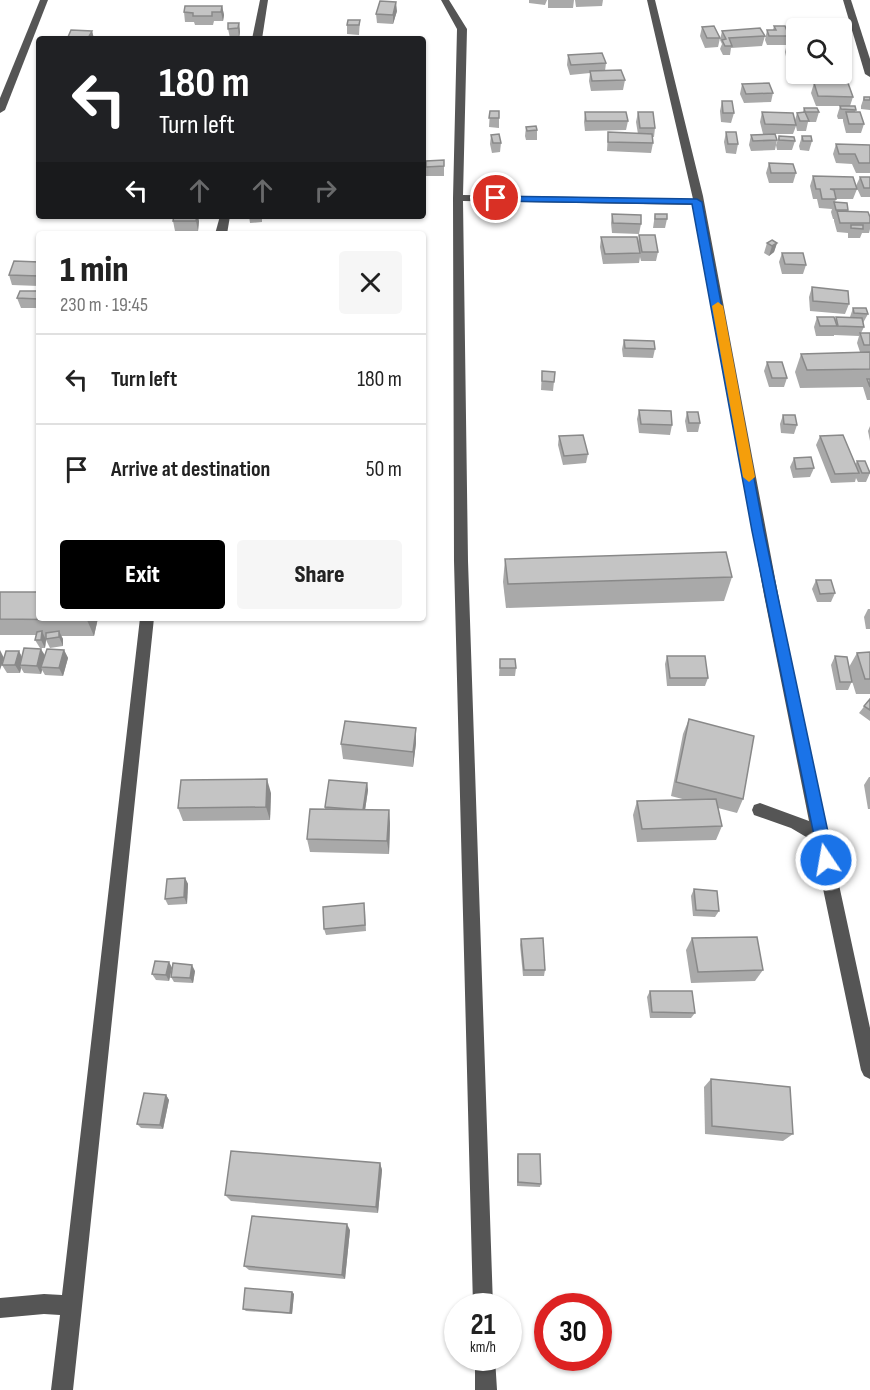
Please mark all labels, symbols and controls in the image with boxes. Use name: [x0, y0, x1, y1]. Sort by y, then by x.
map controls: [786, 18, 852, 84]
button: search: [786, 18, 852, 84]
text: 180 m: [159, 58, 250, 109]
icon: left: [60, 60, 138, 138]
text: Turn left: [159, 109, 235, 141]
pin: [470, 172, 521, 223]
icon: left: [120, 174, 153, 207]
icon: ahead: [183, 174, 216, 207]
icon: ahead: [246, 174, 279, 207]
icon: right: [309, 174, 342, 207]
icon: arrive: [479, 181, 512, 214]
text: 1 min: [60, 249, 128, 292]
button: close: [339, 251, 402, 314]
text: 230 m · 19:45: [60, 293, 148, 317]
icon: left: [60, 363, 93, 396]
text: Turn left: [111, 366, 177, 393]
text: 180 m: [357, 366, 402, 393]
icon: arrive: [60, 453, 93, 486]
text: Arrive at destination: [111, 456, 270, 483]
text: 50 m: [366, 456, 402, 483]
button: Exit: [60, 540, 225, 609]
button: Share: [237, 540, 402, 609]
position arrow: [794, 828, 858, 892]
speed limit sign: 30: [534, 1293, 612, 1371]
text: 21: [471, 1307, 495, 1343]
text: km/h: [470, 1338, 496, 1357]

